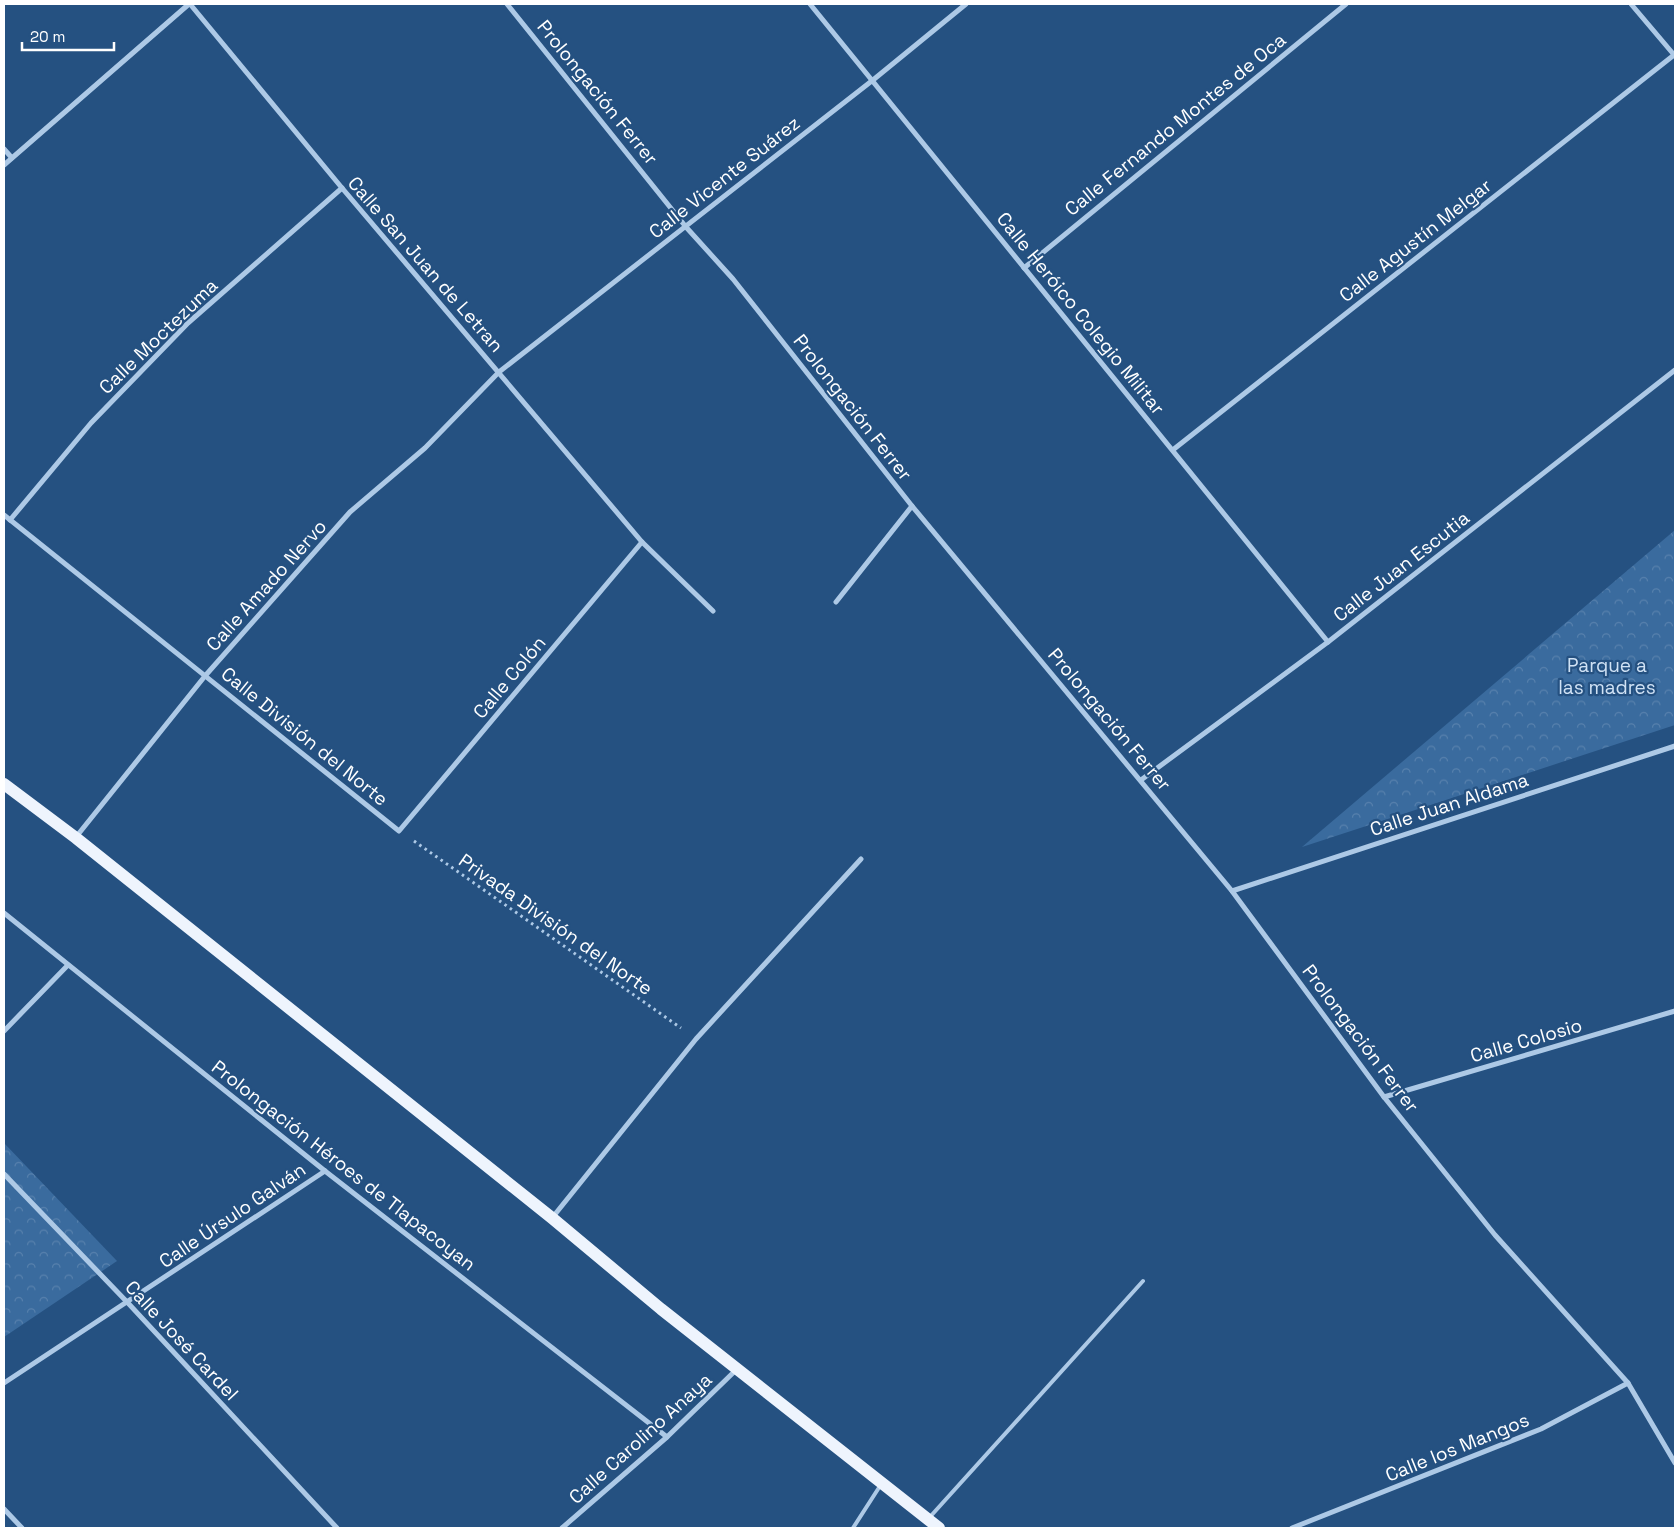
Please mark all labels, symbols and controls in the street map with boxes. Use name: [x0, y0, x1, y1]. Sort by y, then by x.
street label: Prolongación Ferrer: [532, 15, 664, 170]
scale bar: [22, 20, 115, 52]
text: 20 m: [30, 27, 65, 46]
street label: Calle Fernando Montes de Oca: [1060, 27, 1291, 221]
street label: Calle Vicente Suárez: [644, 111, 805, 244]
street label: Calle San Juan de Letran: [342, 171, 509, 358]
street label: Calle Agustín Melgar: [1334, 173, 1496, 308]
street label: Calle Heróico Colegio Militar: [991, 207, 1170, 420]
street label: Calle Moctezuma: [94, 273, 223, 399]
street label: Prolongación Ferrer: [788, 329, 918, 486]
street label: Calle Juan Escutia: [1328, 505, 1475, 627]
street label: Calle Amado Nervo: [201, 514, 332, 656]
street label: Calle Colón: [467, 631, 551, 724]
street label: Prolongación Ferrer: [1043, 643, 1177, 796]
park label: Parque a las madres: [1558, 653, 1656, 700]
street label: Calle División del Norte: [216, 661, 393, 812]
street label: Calle Juan Aldama: [1367, 767, 1532, 842]
street label: Privada División del Norte: [454, 848, 658, 1001]
street label: Prolongación Ferrer: [1297, 959, 1424, 1117]
street label: Calle Colosio: [1467, 1013, 1585, 1068]
street label: Prolongación Héroes de Tlapacoyan: [207, 1054, 481, 1276]
street label: Calle Úrsulo Galván: [154, 1157, 310, 1274]
street label: Calle José Cardel: [120, 1275, 244, 1406]
street label: Calle Carolino Anaya: [563, 1367, 717, 1509]
street label: Calle los Mangos: [1382, 1407, 1533, 1488]

